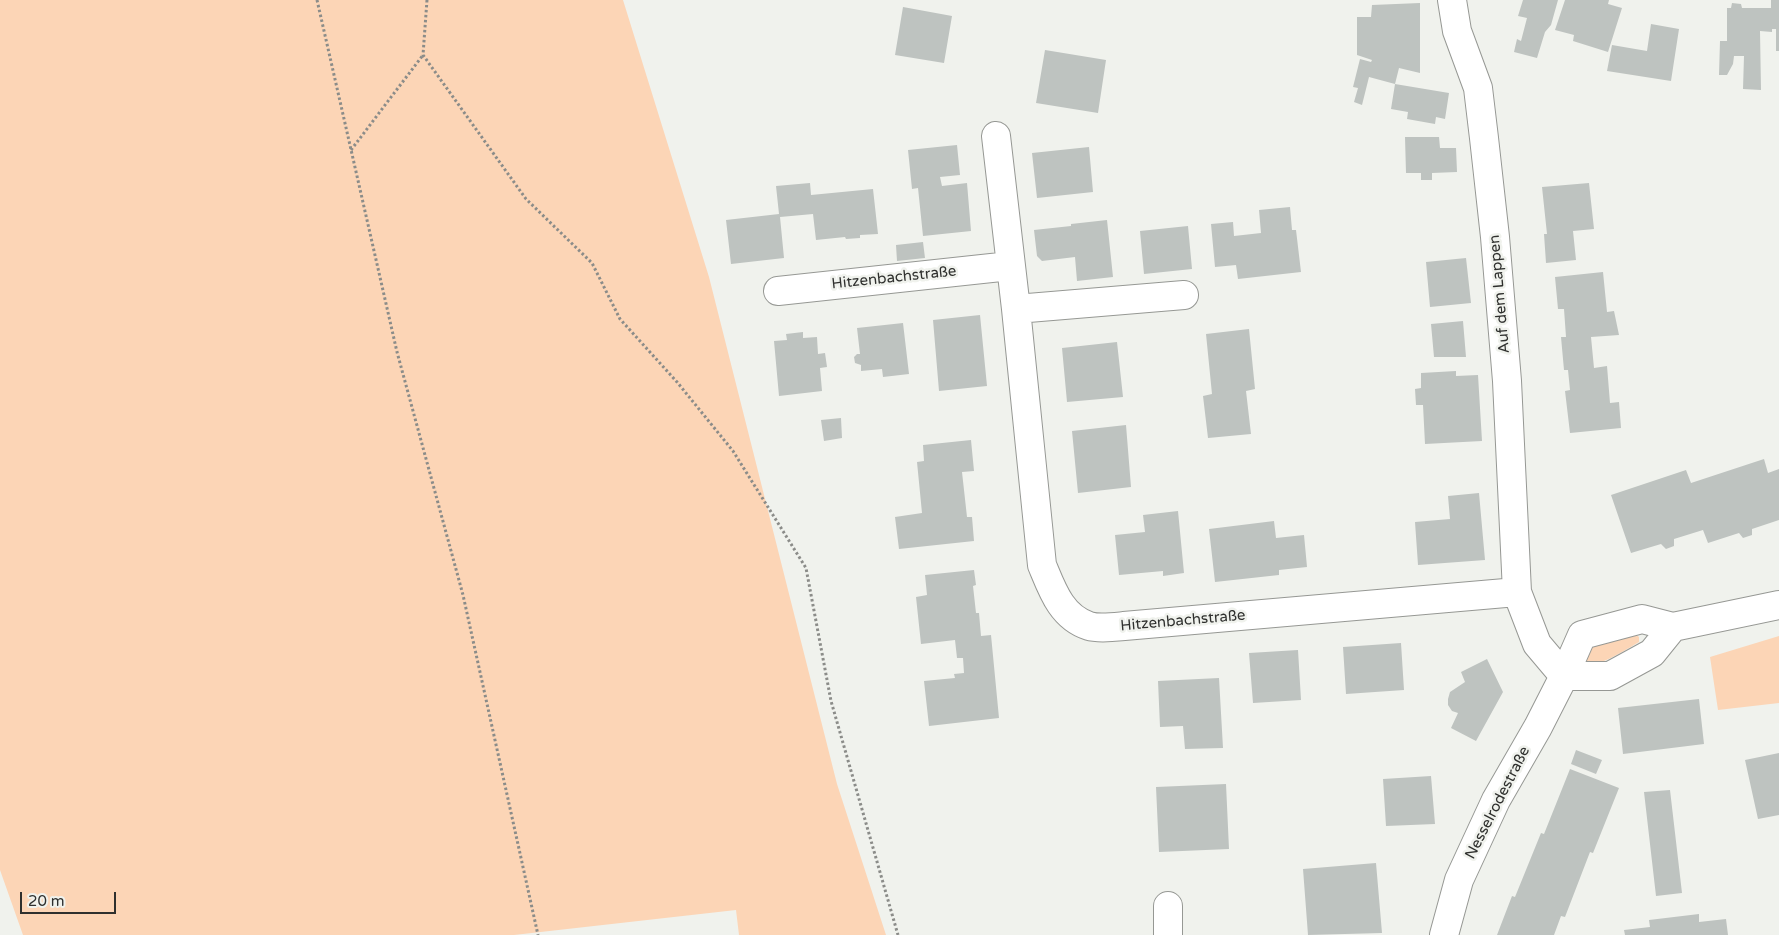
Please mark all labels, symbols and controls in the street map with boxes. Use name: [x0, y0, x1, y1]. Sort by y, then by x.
street label: Auf dem Lappen: [1486, 234, 1514, 354]
street label: Hitzenbachstraße: [831, 262, 957, 294]
street label: Hitzenbachstraße: [1120, 607, 1246, 635]
street label: Nesselrodestraße: [1462, 744, 1534, 862]
scale bar: [22, 882, 119, 914]
text: 20 m: [28, 892, 65, 910]

